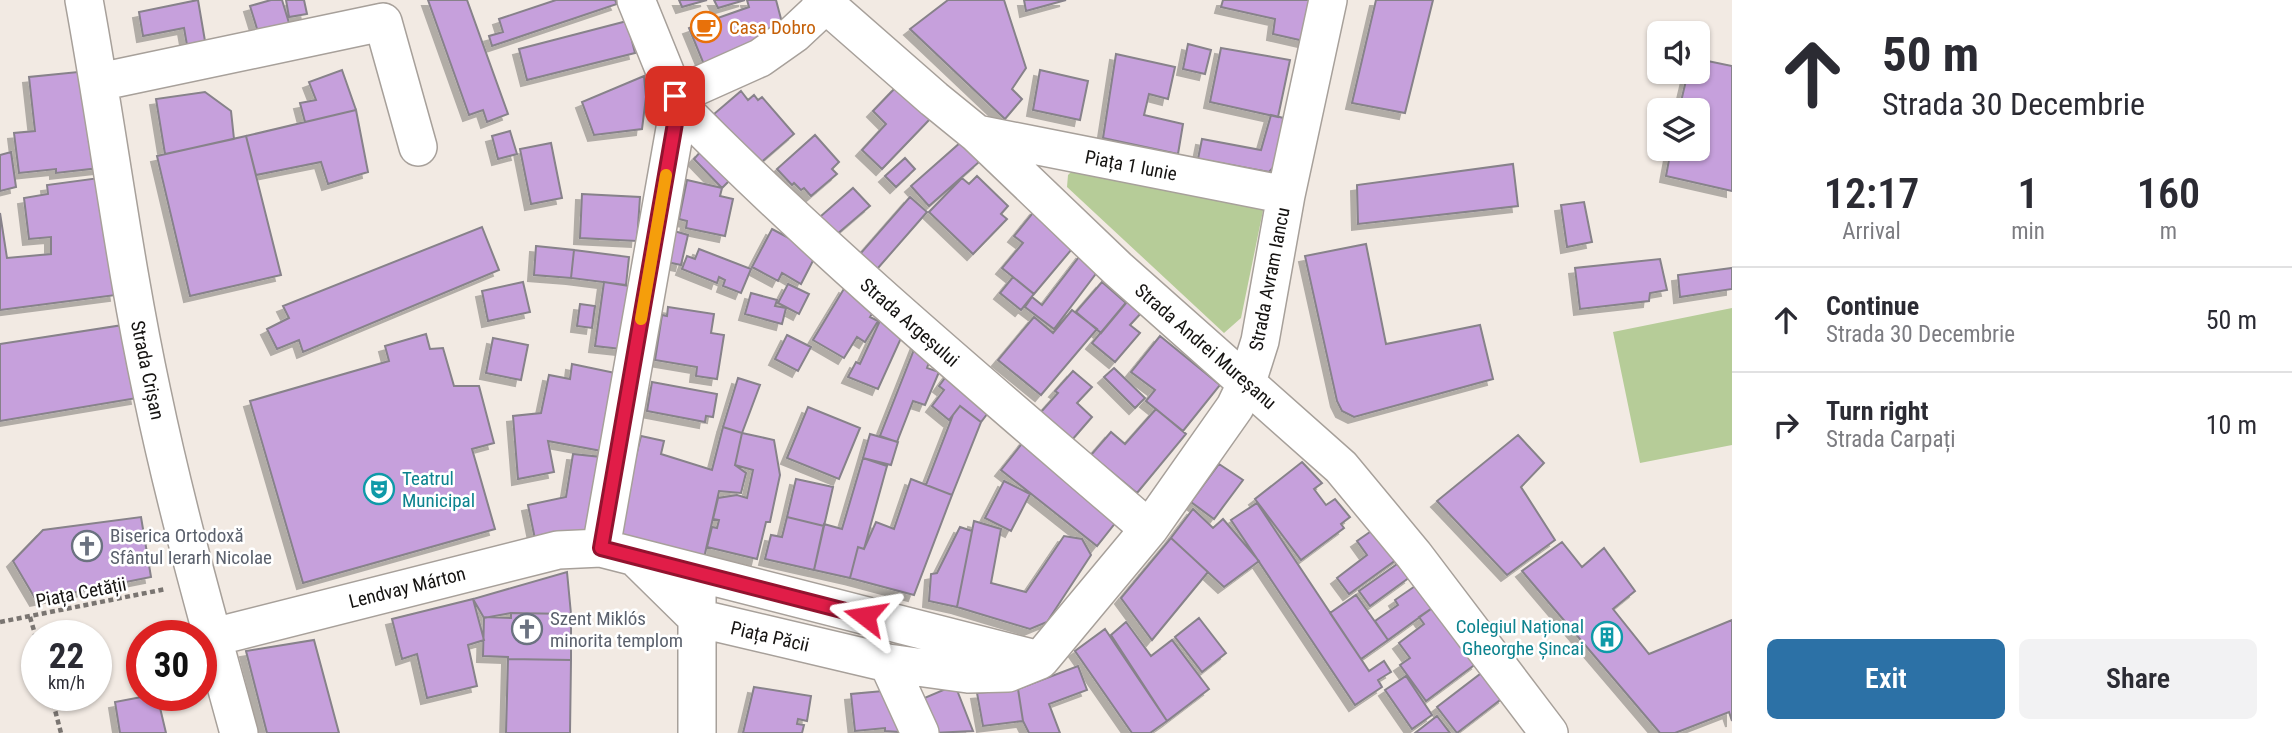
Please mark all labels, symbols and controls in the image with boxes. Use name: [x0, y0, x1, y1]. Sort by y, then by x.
cafe icon: Casa Dobro: [689, 10, 723, 44]
place label: Casa Dobro: [729, 16, 816, 39]
map controls: [1647, 21, 1710, 161]
button: sound: [1647, 21, 1710, 84]
text: 50 m: [1882, 26, 1979, 83]
icon: ahead: [1767, 28, 1858, 119]
pin: [645, 66, 705, 126]
icon: arrive: [656, 77, 694, 115]
text: Strada 30 Decembrie: [1882, 85, 2145, 123]
button: layers: [1647, 98, 1710, 161]
street label: Piața 1 Iunie: [1083, 145, 1179, 186]
text: 12:17: [1824, 169, 1919, 218]
text: 1: [2018, 169, 2039, 218]
text: 160: [2137, 169, 2200, 218]
street label: Strada Avram Iancu: [1244, 205, 1295, 353]
text: Arrival: [1842, 218, 1901, 245]
text: min: [2011, 218, 2045, 245]
text: m: [2160, 218, 2177, 245]
street label: Strada Argeșului: [856, 273, 964, 372]
street label: Strada Andrei Mureșanu: [1130, 279, 1281, 414]
text: Continue: [1826, 291, 1919, 321]
icon: ahead: [1767, 301, 1805, 339]
text: 50 m: [2206, 305, 2257, 335]
street label: Strada Crișan: [126, 318, 169, 422]
text: Strada 30 Decembrie: [1826, 321, 2015, 348]
text: Turn right: [1826, 396, 1928, 426]
icon: right: [1767, 406, 1805, 444]
text: 10 m: [2206, 410, 2257, 440]
text: Strada Carpați: [1826, 426, 1956, 453]
place label: Teatrul Municipal: [402, 467, 475, 512]
theatre icon: Teatrul Municipal: [362, 472, 396, 506]
place label: Biserica Ortodoxă Sfântul Ierarh Nicolae: [110, 524, 272, 569]
church icon: Biserica Ortodoxă Sfântul Ierarh Nicolae: [70, 529, 104, 563]
street label: Lendvay Márton: [346, 562, 468, 613]
street label: Piața Cetății: [34, 572, 128, 613]
position arrow: [828, 579, 902, 653]
place label: Szent Miklós minorita templom: [550, 607, 683, 652]
church icon: Szent Miklós minorita templom: [510, 612, 544, 646]
place label: Colegiul Național Gheorghe Șincai: [1456, 615, 1584, 660]
street label: Piața Păcii: [728, 616, 812, 657]
speed limit sign: 30: [126, 620, 217, 711]
building icon: Colegiul Național Gheorghe Șincai: [1590, 620, 1624, 654]
text: 22: [49, 636, 84, 677]
button: Exit: [1767, 639, 2005, 719]
button: Share: [2019, 639, 2257, 719]
text: km/h: [48, 672, 85, 693]

